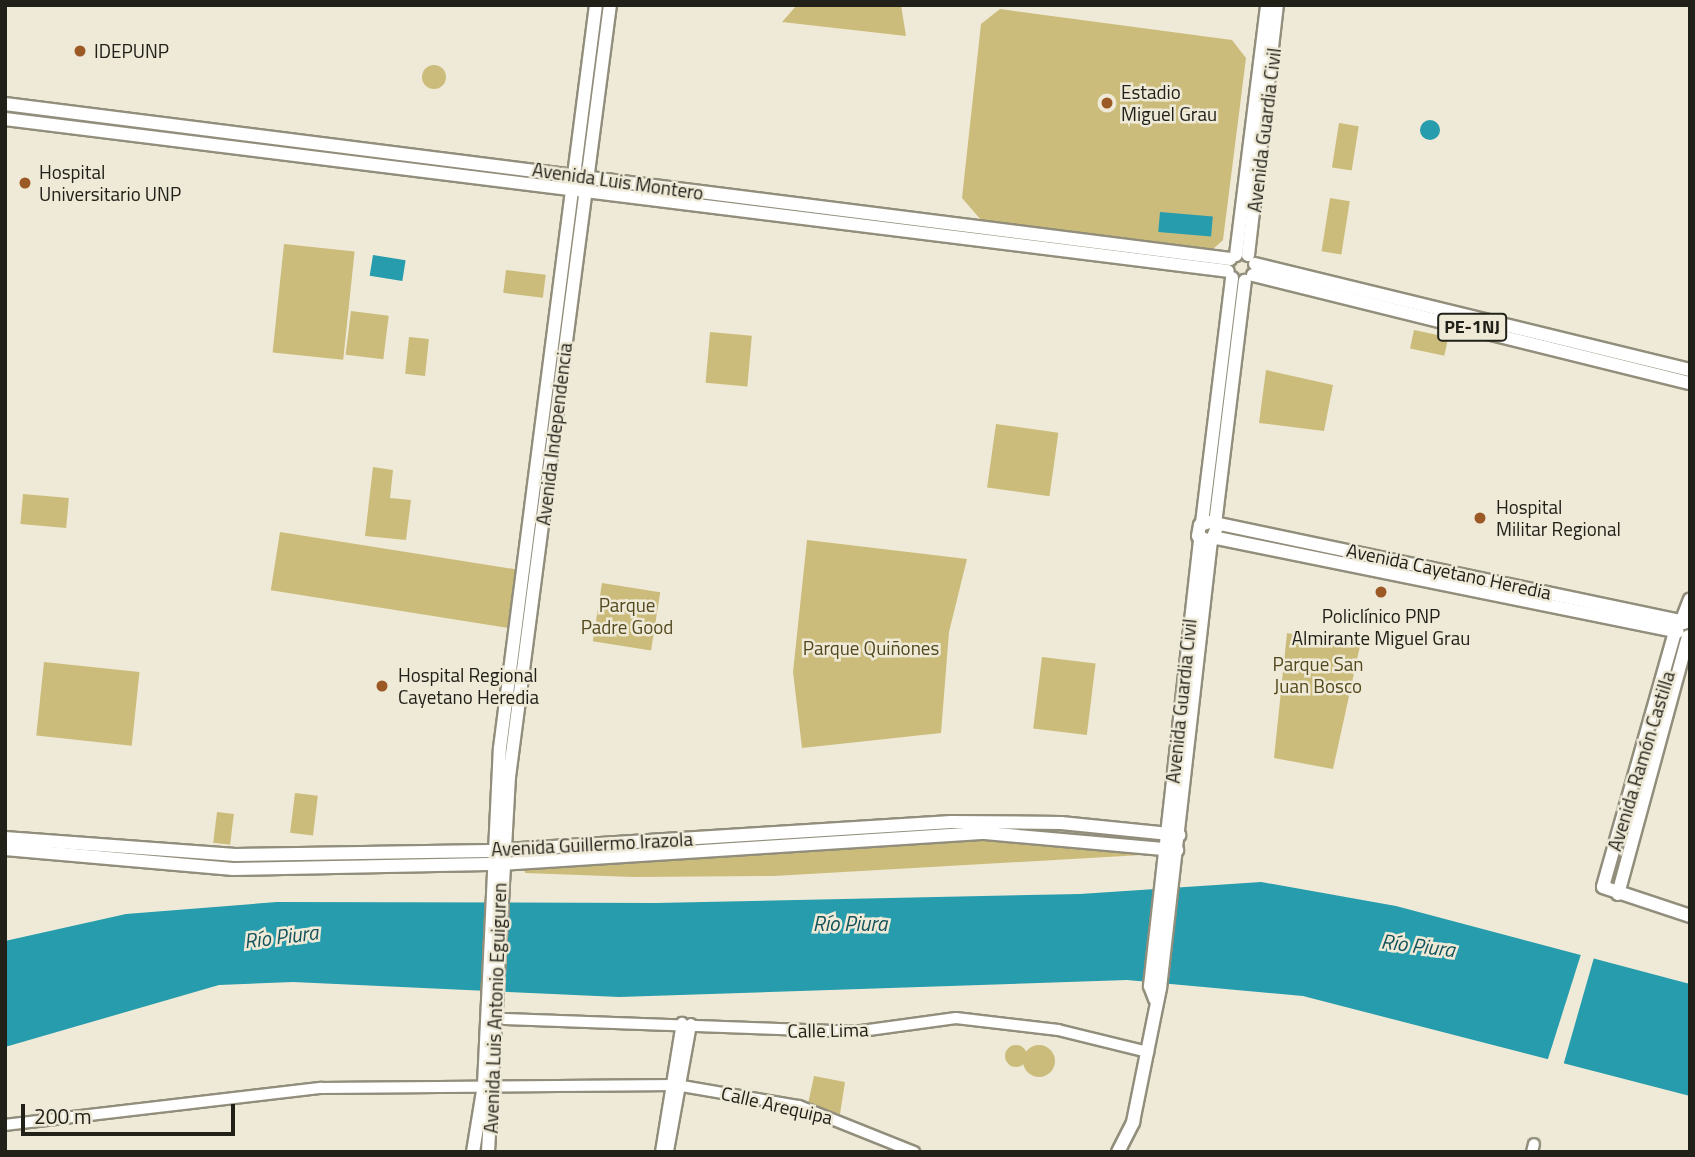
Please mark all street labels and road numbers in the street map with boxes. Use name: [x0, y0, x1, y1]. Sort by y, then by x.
street label: Avenida Guardia Civil: [1243, 47, 1285, 213]
street label: Avenida Luis Montero: [531, 158, 705, 204]
road number: PE-1NJ: [1437, 312, 1507, 342]
street label: Avenida Independencia: [531, 341, 577, 527]
street label: Avenida Cayetano Heredia: [1345, 538, 1553, 604]
street label: Avenida Guardia Civil: [1161, 618, 1201, 784]
street label: Avenida Ramón Castilla: [1603, 668, 1679, 854]
street label: Avenida Guillermo Irazola: [491, 827, 693, 861]
street label: Avenida Luis Antonio Eguiguren: [479, 882, 511, 1134]
street label: Calle Lima: [787, 1018, 869, 1042]
street label: Calle Arequipa: [719, 1081, 835, 1129]

